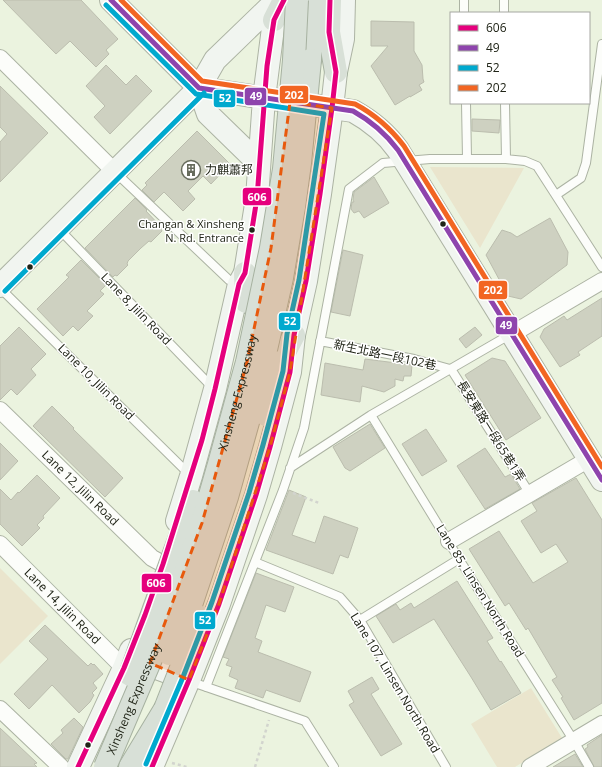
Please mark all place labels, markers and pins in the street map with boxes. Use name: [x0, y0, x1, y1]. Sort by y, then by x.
building icon: 力麒蕭邦: [180, 159, 202, 181]
place label: 力麒蕭邦: [205, 161, 253, 178]
place label: Changan & Xinsheng N. Rd. Entrance: [138, 216, 244, 245]
unlabelled marker: [438, 219, 448, 229]
marker: Changan & Xinsheng N. Rd. Entrance: [247, 225, 257, 235]
unlabelled marker: [25, 262, 35, 272]
unlabelled marker: [83, 740, 93, 750]

